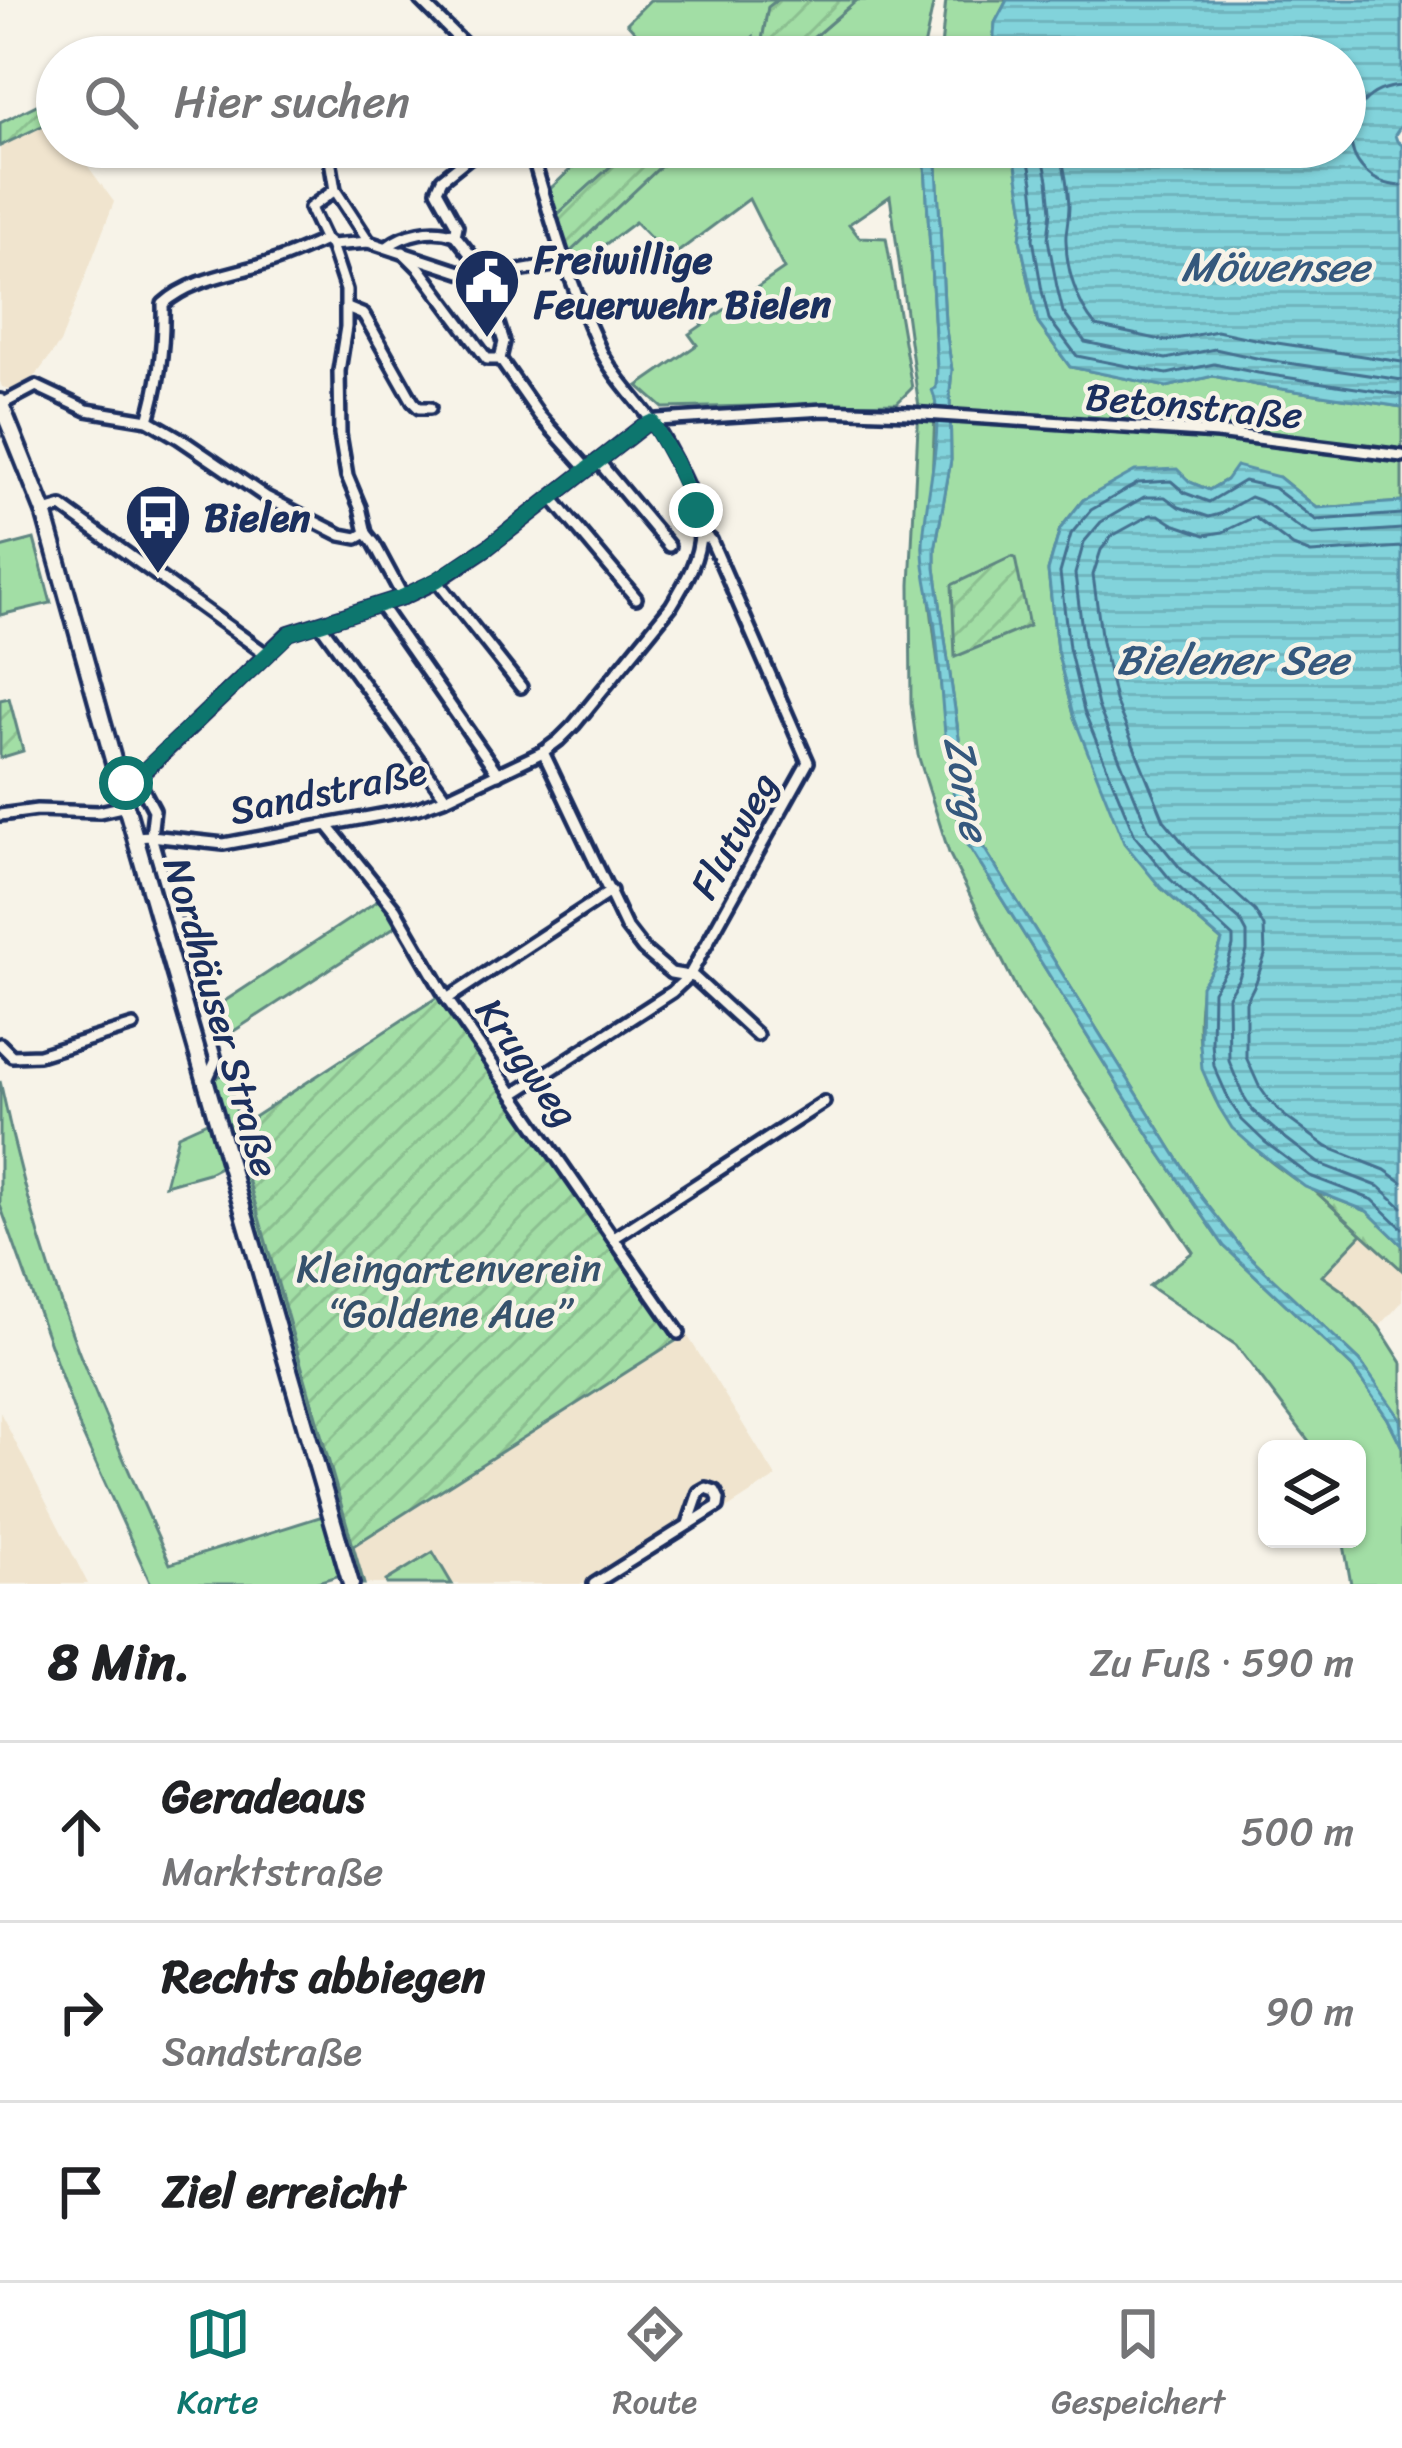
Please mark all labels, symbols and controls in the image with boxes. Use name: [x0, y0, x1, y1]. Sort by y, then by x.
search box: [36, 36, 1366, 168]
text: Hier suchen: [174, 62, 410, 142]
icon: search: [78, 69, 144, 135]
place label: Freiwillige Feuerwehr Bielen: [533, 225, 832, 339]
water label: Möwensee: [1181, 230, 1373, 304]
public building icon: Freiwillige Feuerwehr Bielen: [452, 246, 522, 340]
street label: Betonstraße: [1082, 362, 1306, 449]
bus stop icon: Bielen: [123, 482, 193, 576]
place label: Bielen: [204, 483, 310, 552]
route end: [669, 483, 723, 537]
water label: Bielener See: [1116, 623, 1352, 697]
water label: Zorge: [922, 730, 1013, 849]
street label: Sandstraße: [223, 736, 433, 845]
route start: [99, 756, 153, 810]
street label: Flutweg: [670, 759, 797, 912]
street label: Nordhäuser Straße: [143, 849, 300, 1185]
street label: Krugweg: [457, 982, 598, 1142]
park label: Kleingartenverein “Goldene Aue”: [296, 1234, 602, 1348]
map controls: [1258, 1440, 1366, 1548]
button: layers: [1258, 1440, 1366, 1548]
text: 8 Min.: [48, 1617, 191, 1707]
text: Zu Fuß · 590 m: [1089, 1628, 1354, 1697]
text: Geradeaus: [162, 1757, 365, 1837]
text: 500 m: [1241, 1797, 1354, 1866]
icon: ahead: [48, 1799, 114, 1865]
text: Marktstraße: [162, 1837, 383, 1906]
text: Rechts abbiegen: [162, 1937, 485, 2017]
text: 90 m: [1265, 1977, 1354, 2046]
icon: right: [48, 1979, 114, 2045]
text: Sandstraße: [162, 2017, 362, 2086]
text: Ziel erreicht: [162, 2152, 405, 2232]
icon: arrive: [48, 2159, 114, 2225]
tab: Karte: [177, 2301, 259, 2431]
tab: Route: [612, 2301, 697, 2431]
tab: Gespeichert: [1051, 2301, 1225, 2431]

